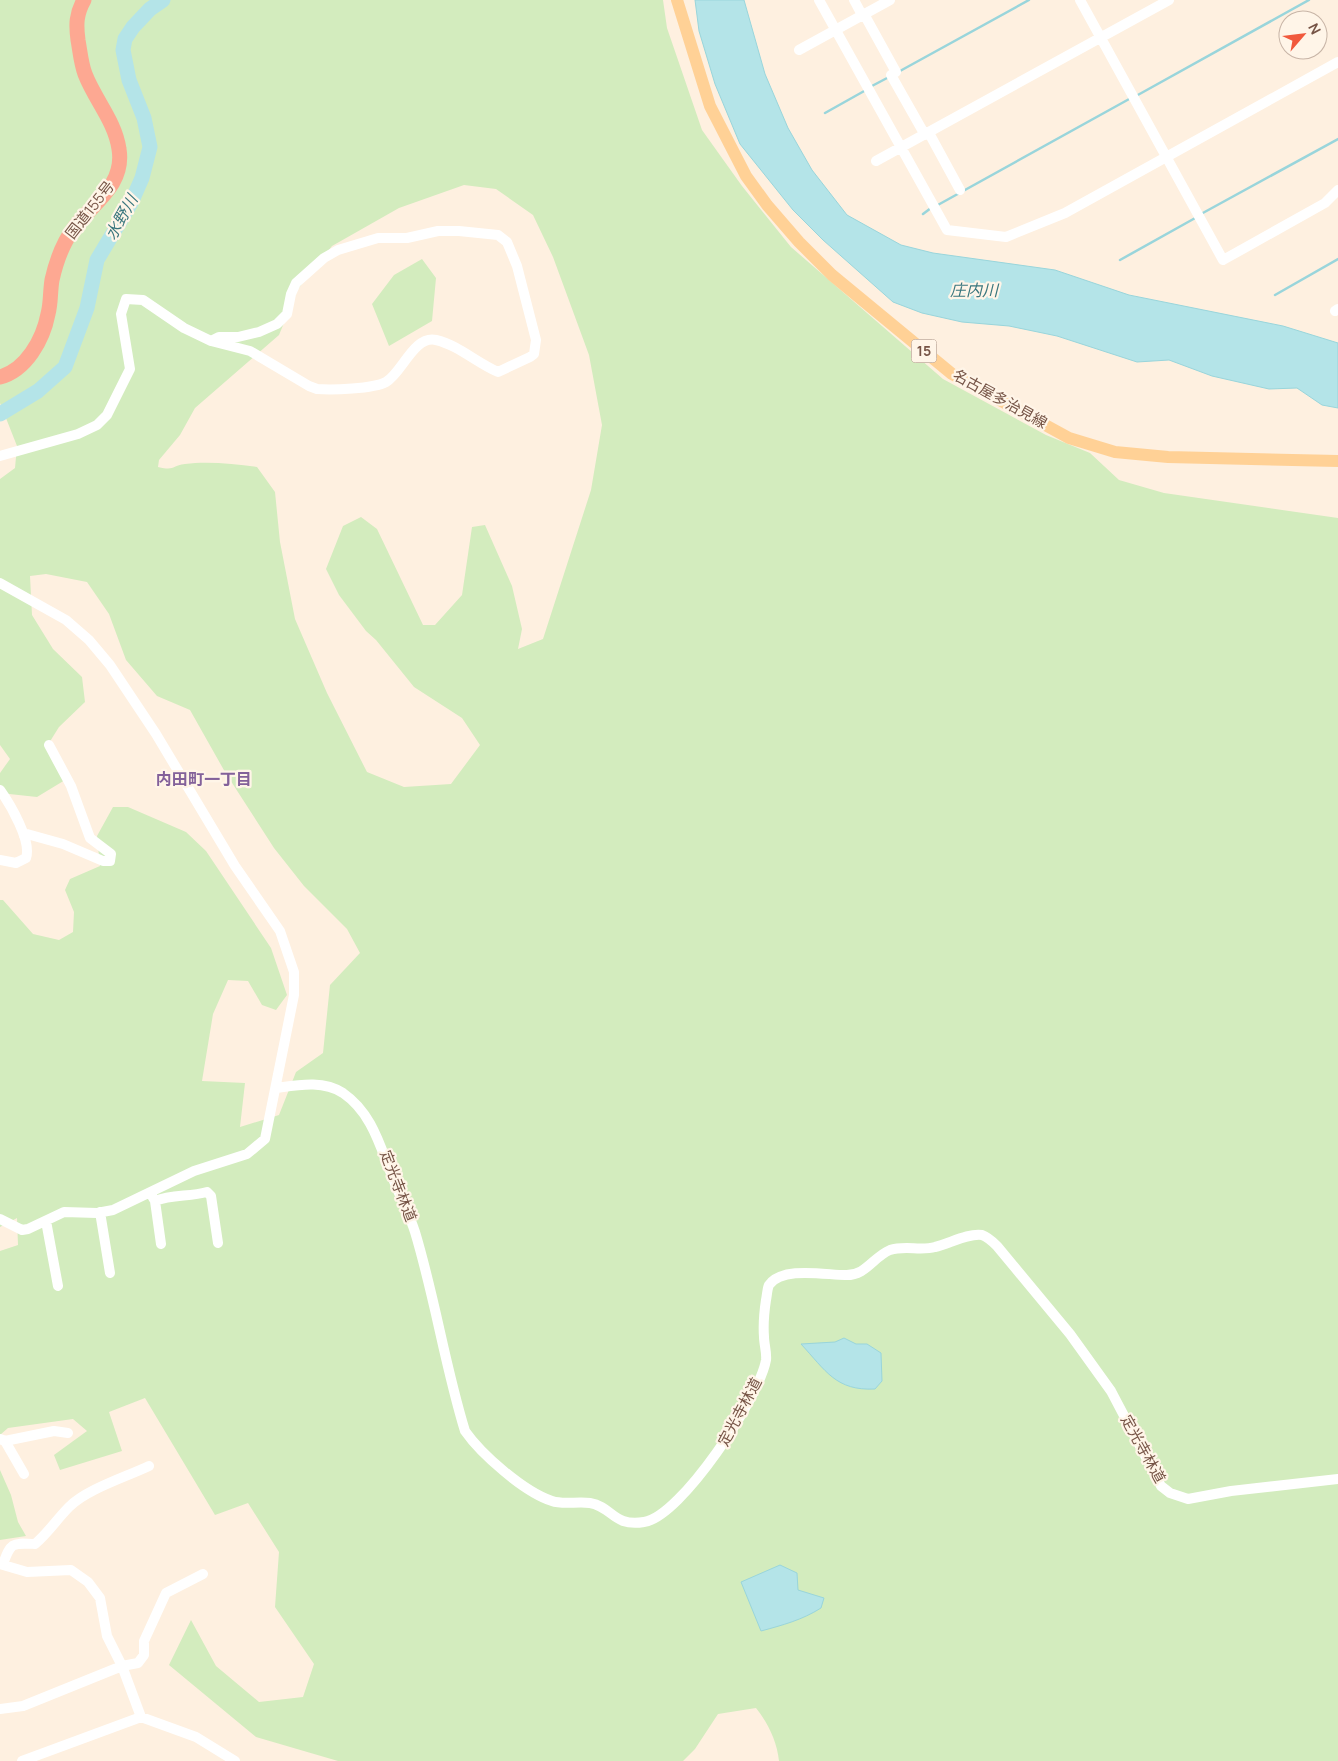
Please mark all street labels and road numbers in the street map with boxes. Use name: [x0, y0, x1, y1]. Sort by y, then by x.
street label: 国道155号: [60, 176, 119, 243]
road number: 15: [912, 340, 936, 362]
street label: 名古屋多治見線: [949, 364, 1051, 433]
street label: 定光寺林道: [375, 1147, 422, 1225]
street label: 定光寺林道: [713, 1374, 766, 1450]
street label: 定光寺林道: [1116, 1411, 1171, 1487]

